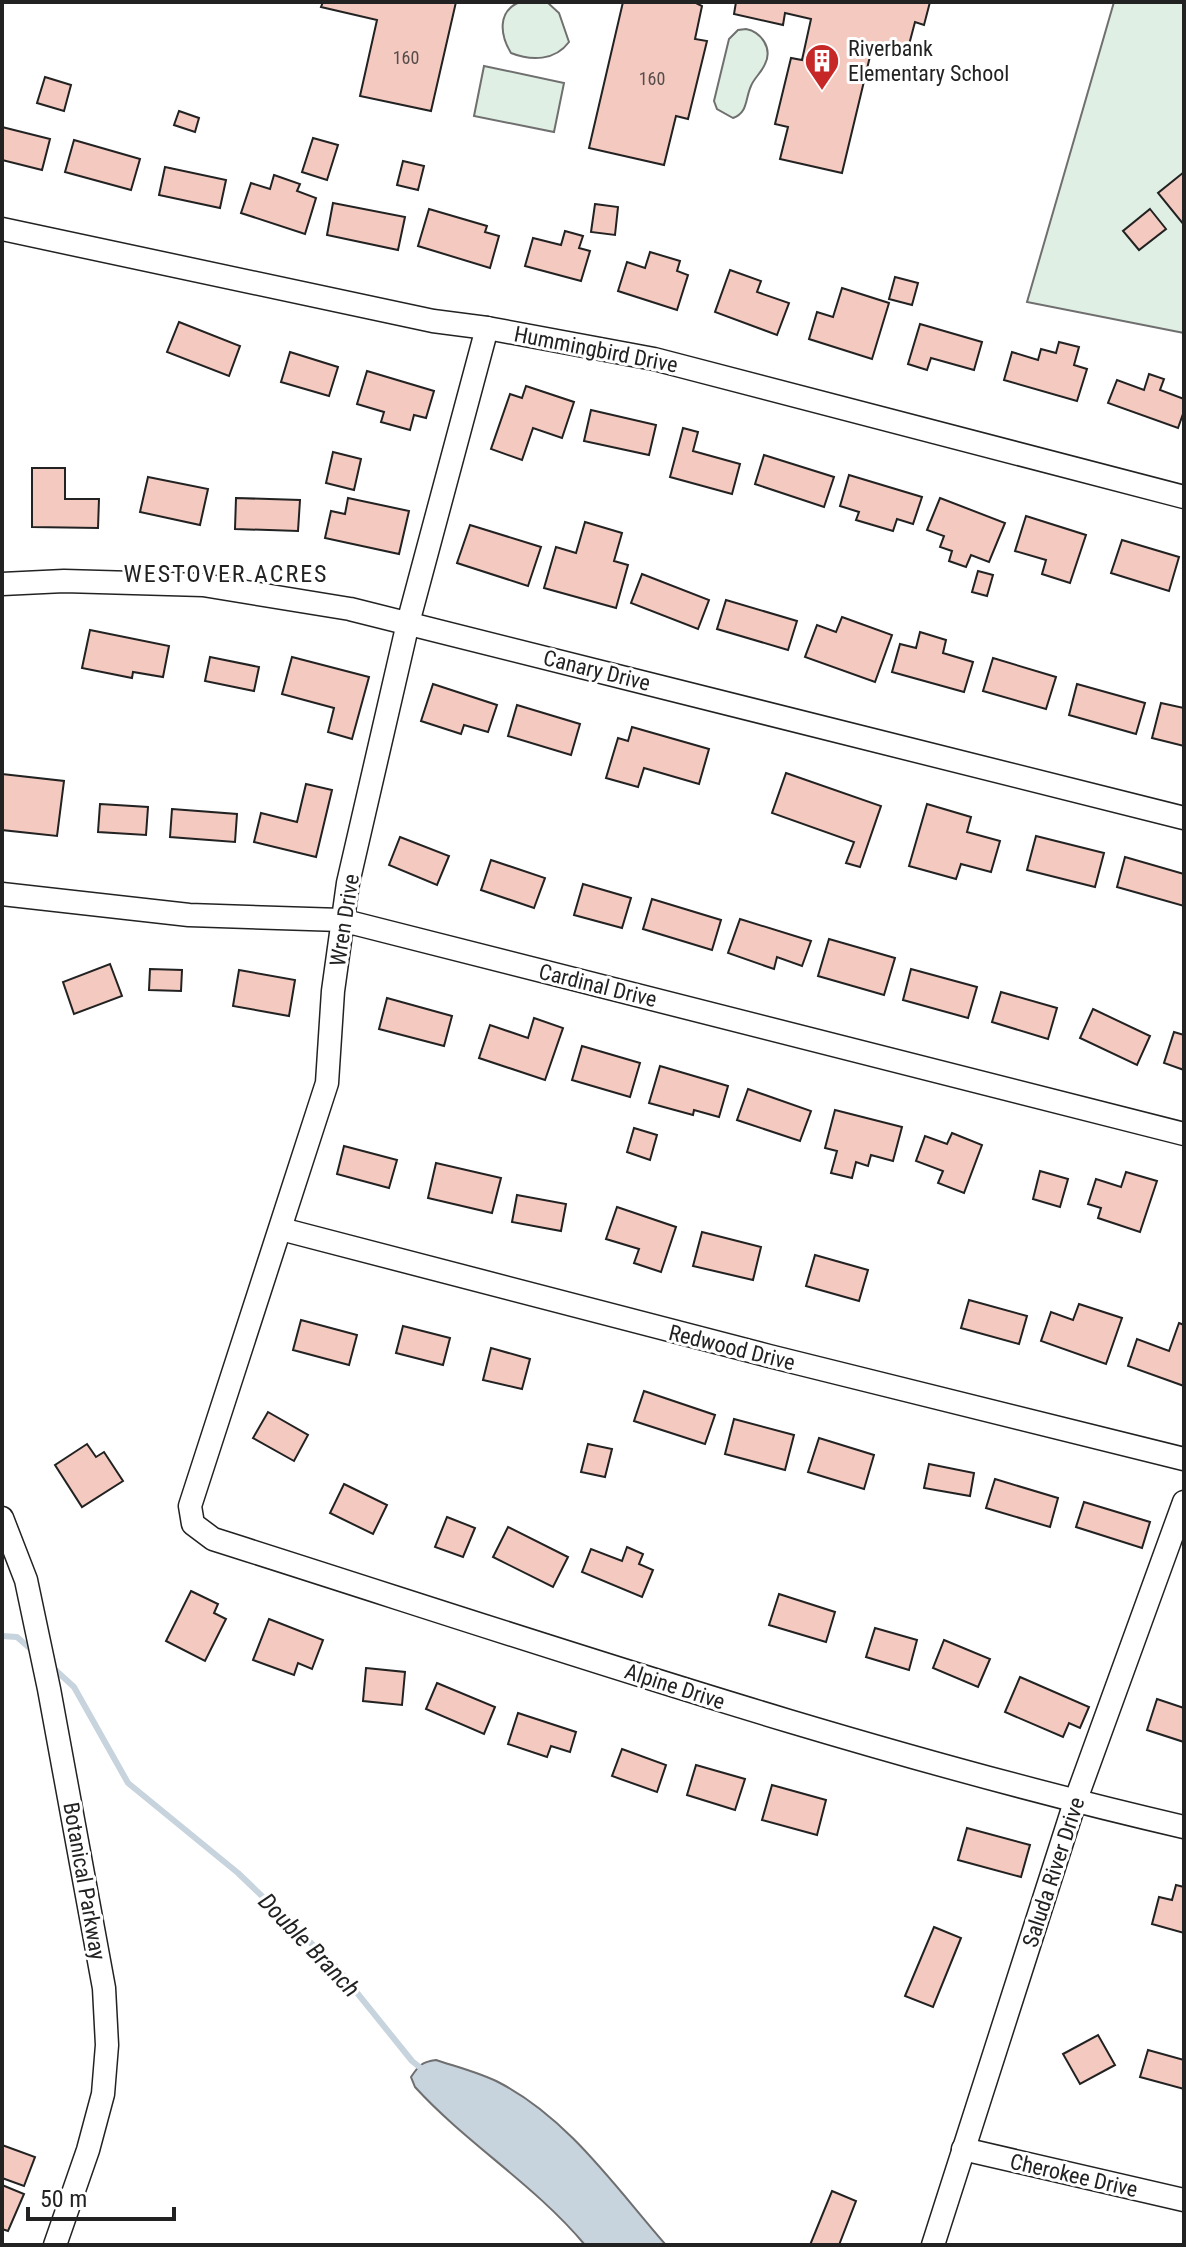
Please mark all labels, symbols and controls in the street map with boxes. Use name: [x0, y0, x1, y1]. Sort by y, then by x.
place label: Riverbank Elementary School: [848, 36, 1009, 86]
building icon: Riverbank Elementary School: [803, 42, 841, 92]
house number: 160: [393, 47, 419, 68]
house number: 160: [639, 68, 665, 89]
street label: Hummingbird Drive: [512, 321, 680, 378]
district label: WESTOVER ACRES: [123, 560, 329, 588]
street label: Canary Drive: [541, 645, 653, 696]
street label: Wren Drive: [325, 872, 364, 968]
street label: Cardinal Drive: [536, 959, 659, 1012]
street label: Redwood Drive: [666, 1320, 798, 1375]
street label: Alpine Drive: [622, 1659, 728, 1714]
street label: Saluda River Drive: [1017, 1794, 1089, 1950]
street label: Botanical Parkway: [58, 1800, 111, 1962]
water label: Double Branch: [253, 1887, 365, 2003]
street label: Cherokee Drive: [1008, 2149, 1140, 2202]
scale bar: [28, 2171, 174, 2221]
text: 50 m: [40, 2185, 87, 2213]

